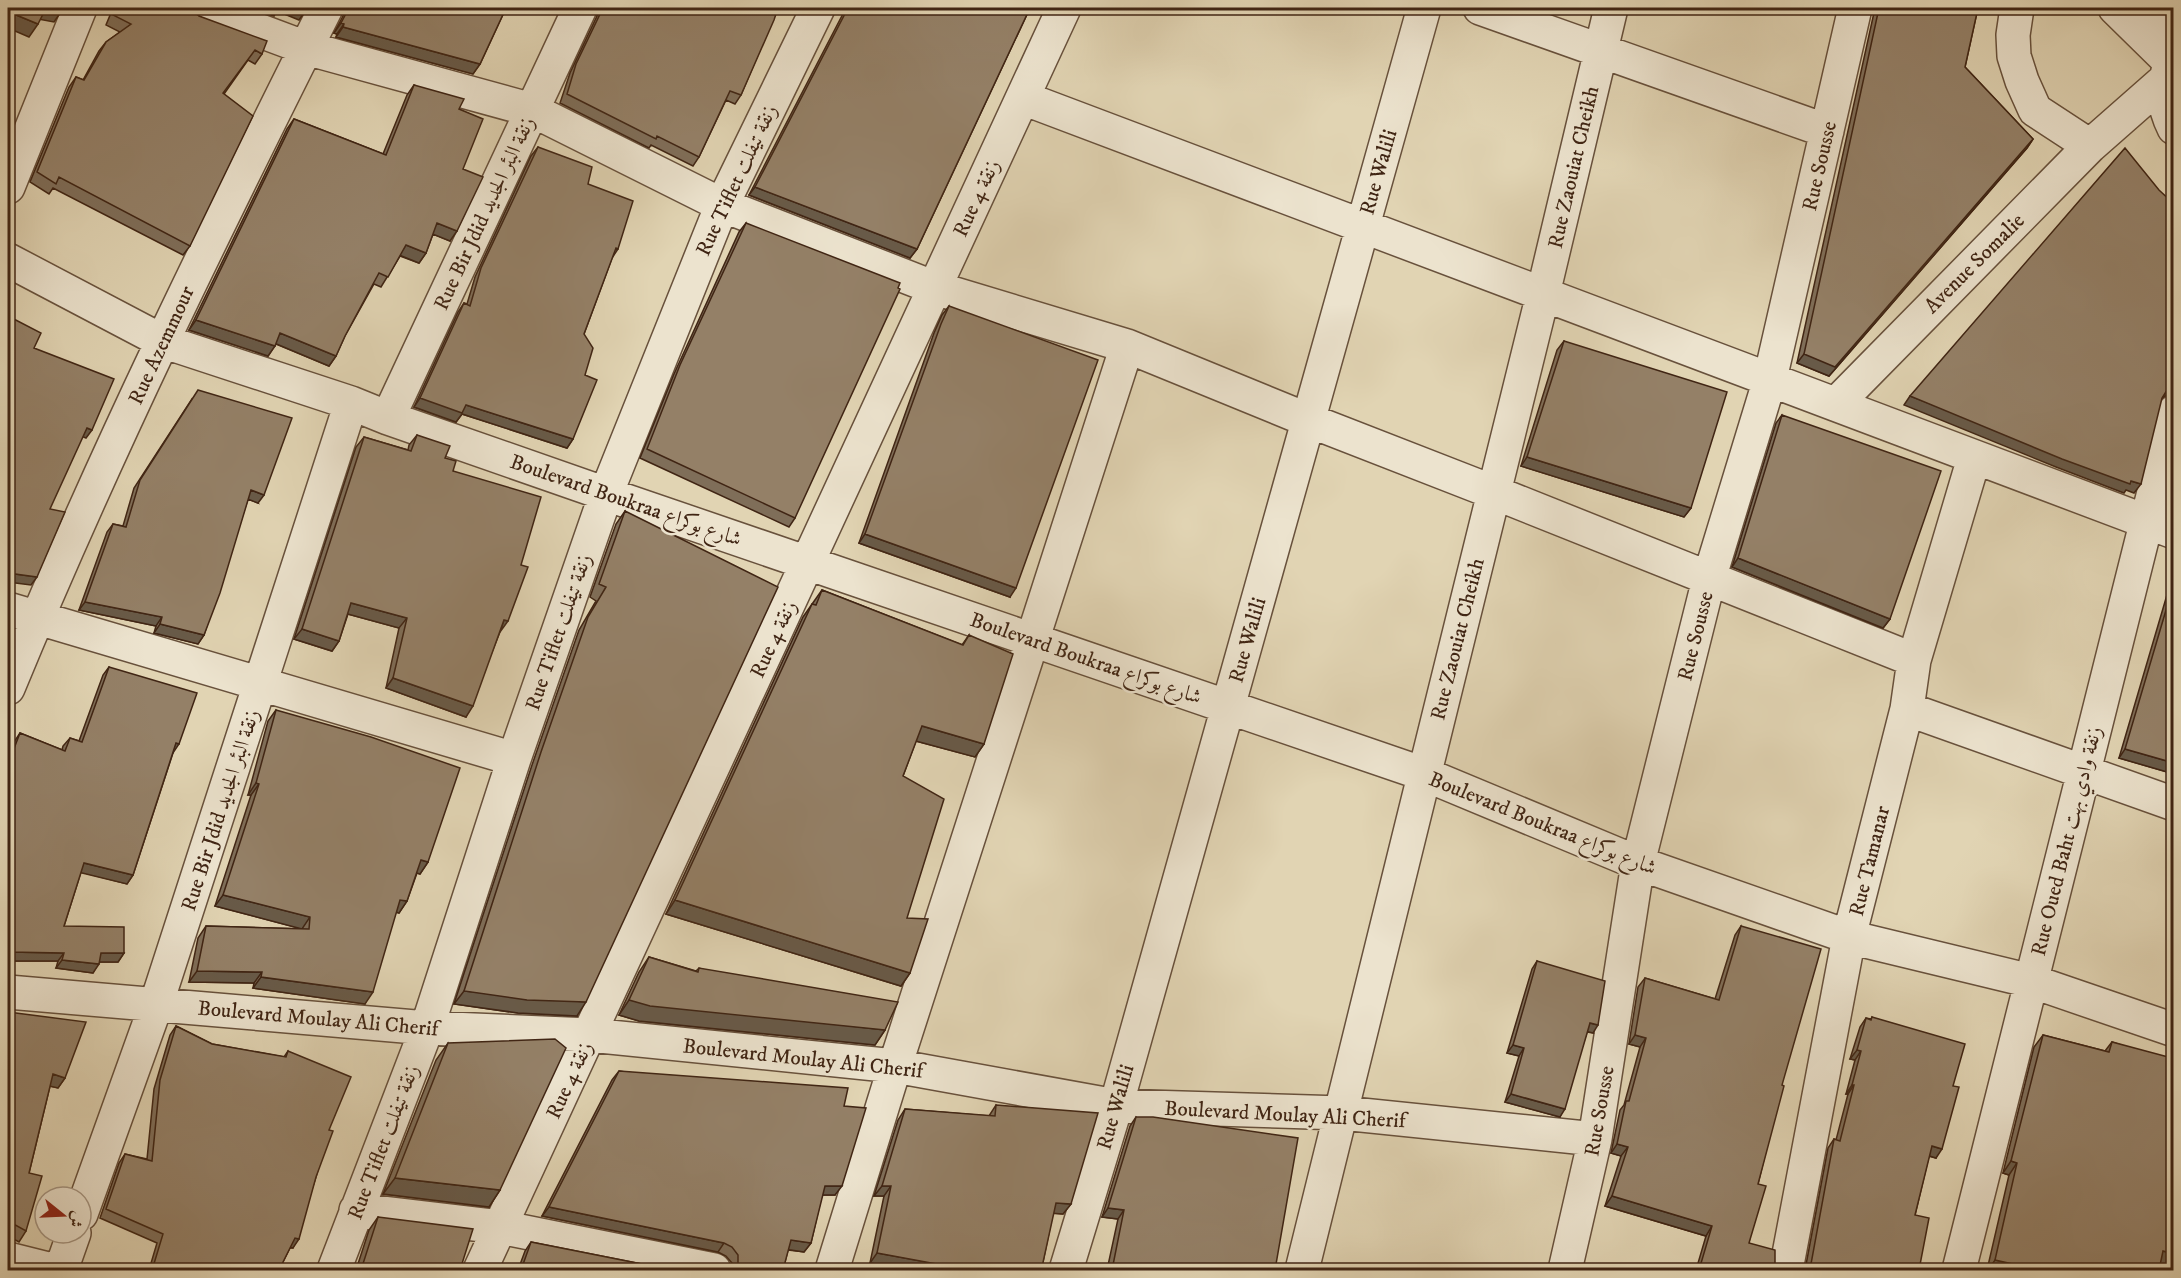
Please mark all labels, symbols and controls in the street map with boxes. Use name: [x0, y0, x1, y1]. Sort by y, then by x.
street label: Rue Zaouiat Cheikh: [1543, 83, 1605, 251]
street label: Rue Tiflet زنقة تيفلت: [690, 101, 783, 260]
street label: Rue Bir Jdid زنقة البئر الجديد: [429, 112, 541, 314]
street label: Rue Sousse: [1797, 118, 1843, 214]
street label: Rue Walili: [1354, 127, 1404, 218]
street label: Rue 4 زنقة: [948, 156, 1006, 241]
street label: Avenue Somalie: [1919, 208, 2031, 319]
street label: Rue Azemmour: [123, 282, 201, 409]
street label: Boulevard Boukraa شارع بوكراع: [505, 449, 745, 557]
street label: Rue Tiflet زنقة تيفلت: [520, 551, 598, 714]
street label: Rue Zaouiat Cheikh: [1425, 556, 1491, 723]
street label: Rue Sousse: [1672, 588, 1720, 684]
street label: Rue Walili: [1223, 595, 1273, 686]
street label: Rue 4 زنقة: [745, 597, 803, 682]
street label: Boulevard Boukraa شارع بوكراع: [965, 607, 1205, 715]
street label: Rue Bir Jdid زنقة البئر الجديد: [176, 706, 266, 914]
street label: Rue Oued Baht زنقة وادي بهت: [2026, 724, 2110, 959]
street label: Boulevard Boukraa شارع بوكراع: [1423, 766, 1660, 885]
street label: Rue Tamanar: [1844, 803, 1896, 919]
street label: Boulevard Moulay Ali Cherif: [197, 996, 443, 1043]
street label: Boulevard Moulay Ali Cherif: [681, 1033, 928, 1085]
street label: Rue 4 زنقة: [541, 1038, 599, 1123]
street label: Rue Tiflet زنقة تيفلت: [342, 1061, 425, 1224]
street label: Rue Walili: [1091, 1062, 1141, 1153]
street label: Rue Sousse: [1579, 1064, 1621, 1158]
street label: Boulevard Moulay Ali Cherif: [1164, 1096, 1409, 1134]
north arrow: [33, 1185, 93, 1245]
text: ش: [64, 1209, 88, 1230]

